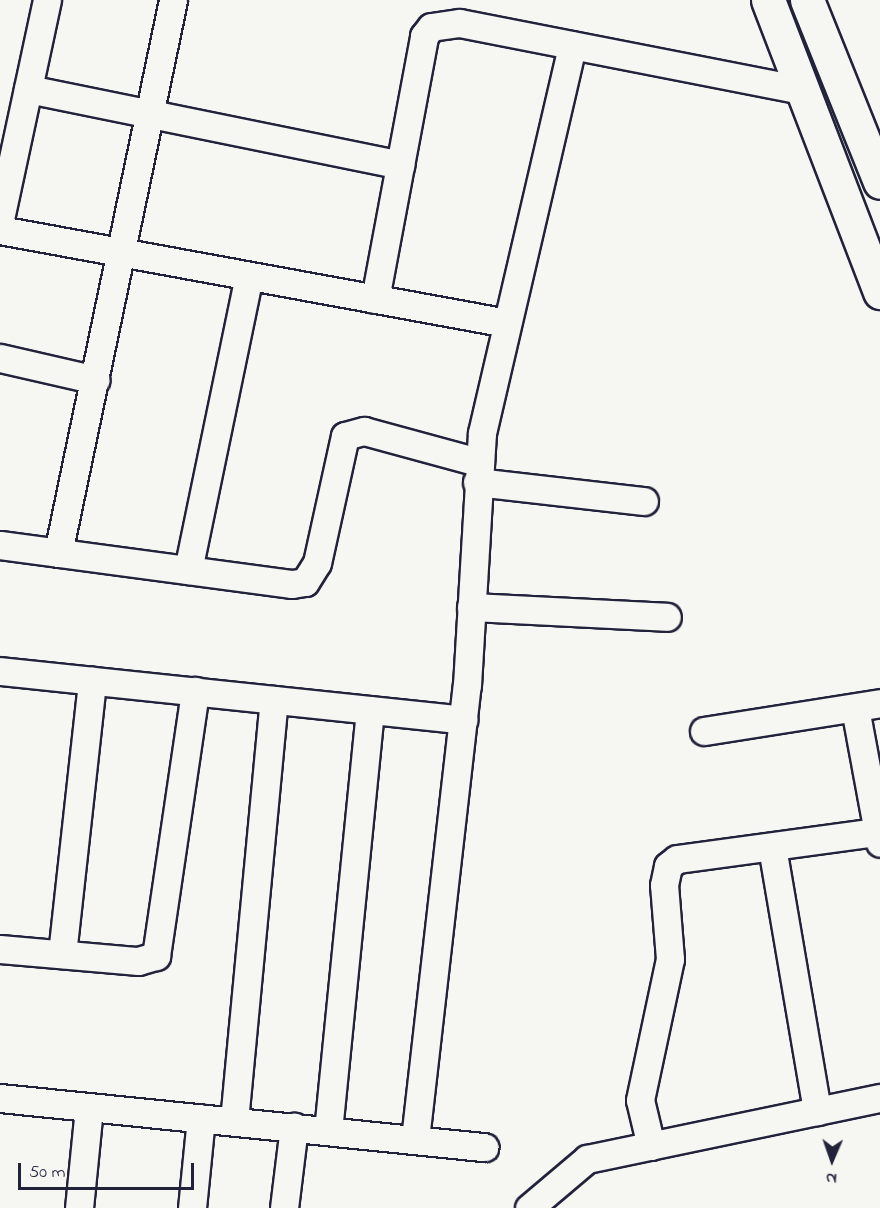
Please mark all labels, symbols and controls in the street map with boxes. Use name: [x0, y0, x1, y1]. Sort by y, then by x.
north arrow: [802, 1130, 862, 1190]
scale bar: [21, 1151, 196, 1189]
text: 50 m: [29, 1160, 66, 1186]
text: N: [826, 1166, 837, 1190]

